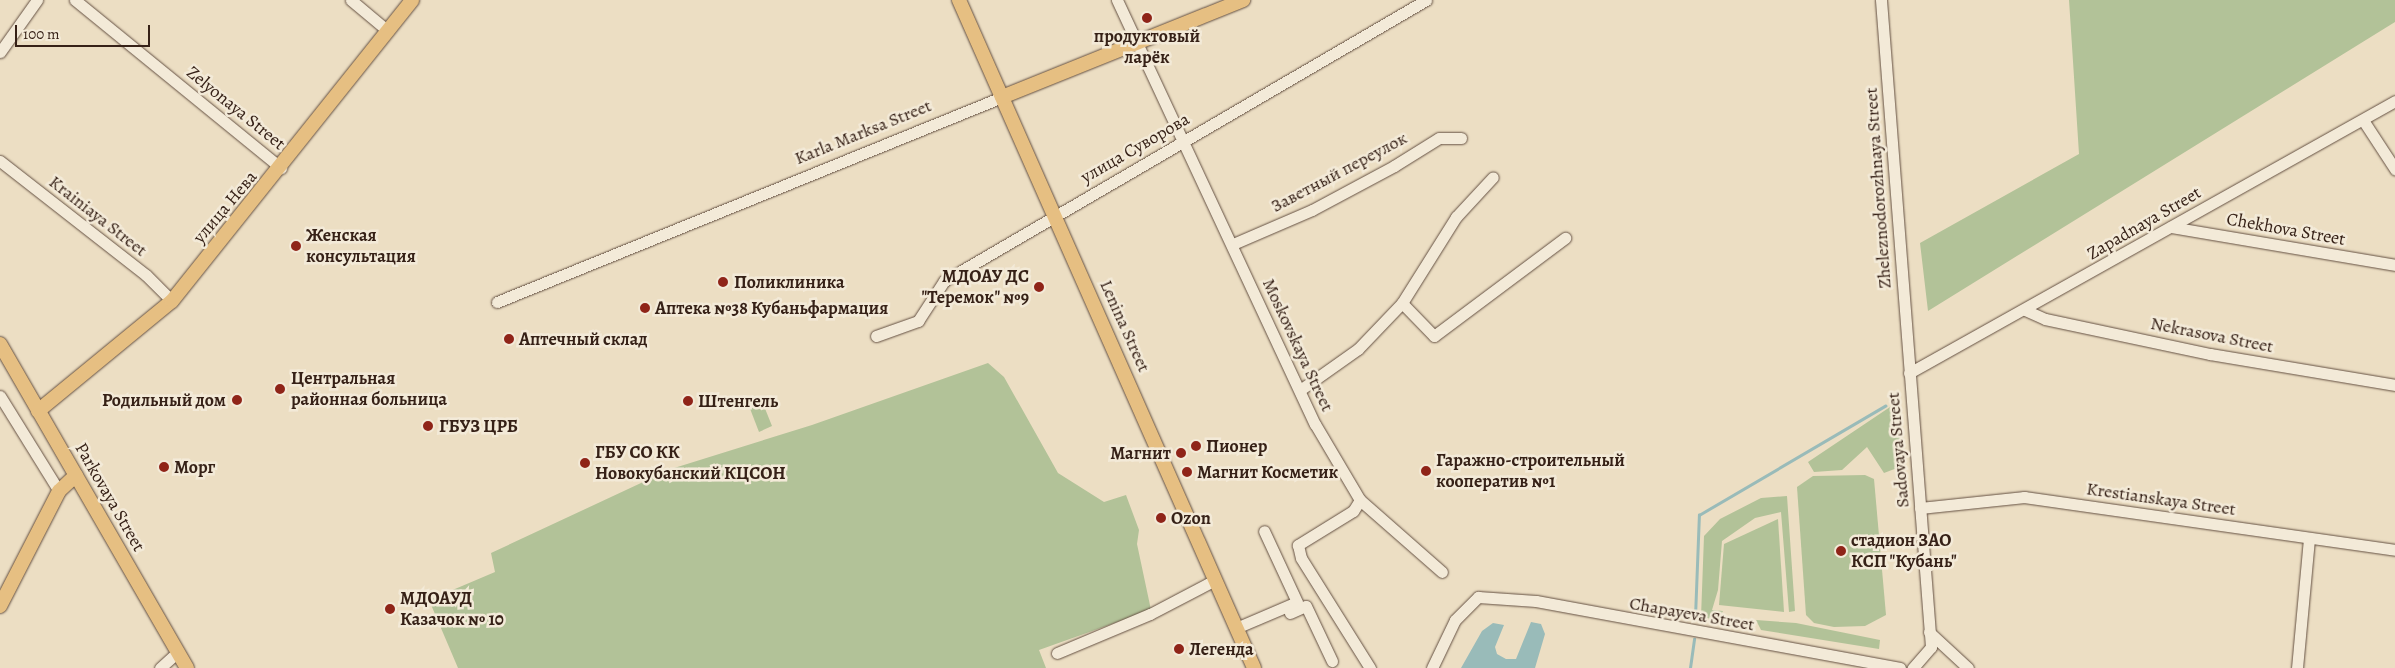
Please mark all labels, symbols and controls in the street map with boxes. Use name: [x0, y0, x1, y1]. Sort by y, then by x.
marker: продуктовый ларёк: [1141, 12, 1153, 24]
scale bar: [18, 15, 152, 47]
text: 100 m: [23, 24, 60, 44]
place label: продуктовый ларёк: [1094, 26, 1200, 68]
street label: Zelyonaya Street: [182, 62, 290, 154]
street label: Zheleznodorozhnaya Street: [1860, 87, 1896, 289]
street label: Karla Marksa Street: [792, 95, 934, 169]
street label: улица Суворова: [1077, 108, 1193, 188]
street label: Заветный переулок: [1267, 127, 1411, 217]
street label: улица Нева: [189, 166, 261, 248]
street label: Krainiaya Street: [45, 171, 151, 261]
street label: Zapadnaya Street: [2083, 182, 2205, 264]
street label: Chekhova Street: [2225, 208, 2347, 250]
place label: Женская консультация: [306, 225, 416, 268]
marker: Женская консультация: [290, 240, 302, 252]
place label: МДОАУ ДС "Теремок" №9: [921, 266, 1029, 308]
place label: Поликлиника: [734, 271, 845, 293]
marker: Поликлиника: [716, 275, 730, 289]
street label: Moskovskaya Street: [1258, 275, 1338, 415]
street label: Lenina Street: [1095, 277, 1155, 375]
marker: МДОАУ ДС "Теремок" №9: [1033, 281, 1045, 293]
place label: Аптека №38 Кубаньфармация: [655, 297, 888, 319]
marker: Аптека №38 Кубаньфармация: [639, 302, 651, 314]
street label: Nekrasova Street: [2149, 313, 2275, 357]
place label: Аптечный склад: [519, 328, 648, 350]
marker: Аптечный склад: [503, 333, 515, 345]
place label: Центральная районная больница: [291, 368, 447, 410]
marker: Центральная районная больница: [273, 382, 287, 396]
place label: Родильный дом: [102, 389, 226, 411]
place label: Штенгель: [698, 390, 778, 412]
street label: Sadovaya Street: [1882, 391, 1914, 509]
marker: Родильный дом: [230, 393, 244, 407]
marker: Штенгель: [682, 395, 694, 407]
place label: ГБУЗ ЦРБ: [439, 415, 518, 437]
marker: ГБУЗ ЦРБ: [421, 419, 435, 433]
place label: Пионер: [1206, 435, 1267, 457]
street label: Parkovaya Street: [70, 439, 150, 555]
marker: Пионер: [1190, 440, 1202, 452]
place label: ГБУ СО КК Новокубанский КЦСОН: [595, 442, 786, 484]
place label: Магнит: [1110, 442, 1171, 464]
marker: Магнит: [1175, 447, 1187, 459]
place label: Гаражно-строительный кооператив №1: [1436, 450, 1625, 492]
place label: Морг: [174, 456, 215, 478]
marker: ГБУ СО КК Новокубанский КЦСОН: [579, 457, 591, 469]
marker: Морг: [158, 461, 170, 473]
place label: Магнит Косметик: [1197, 461, 1338, 483]
marker: Гаражно-строительный кооператив №1: [1420, 465, 1432, 477]
marker: Магнит Косметик: [1181, 466, 1193, 478]
street label: Krestianskaya Street: [2085, 478, 2237, 520]
place label: Ozon: [1171, 507, 1211, 529]
marker: Ozon: [1155, 512, 1167, 524]
place label: стадион ЗАО КСП "Кубань": [1851, 530, 1957, 572]
marker: стадион ЗАО КСП "Кубань": [1835, 545, 1847, 557]
place label: МДОАУД Казачок № 10: [400, 588, 504, 630]
street label: Chapayeva Street: [1628, 592, 1756, 636]
marker: МДОАУД Казачок № 10: [384, 603, 396, 615]
place label: Легенда: [1189, 638, 1254, 660]
marker: Легенда: [1173, 643, 1185, 655]

